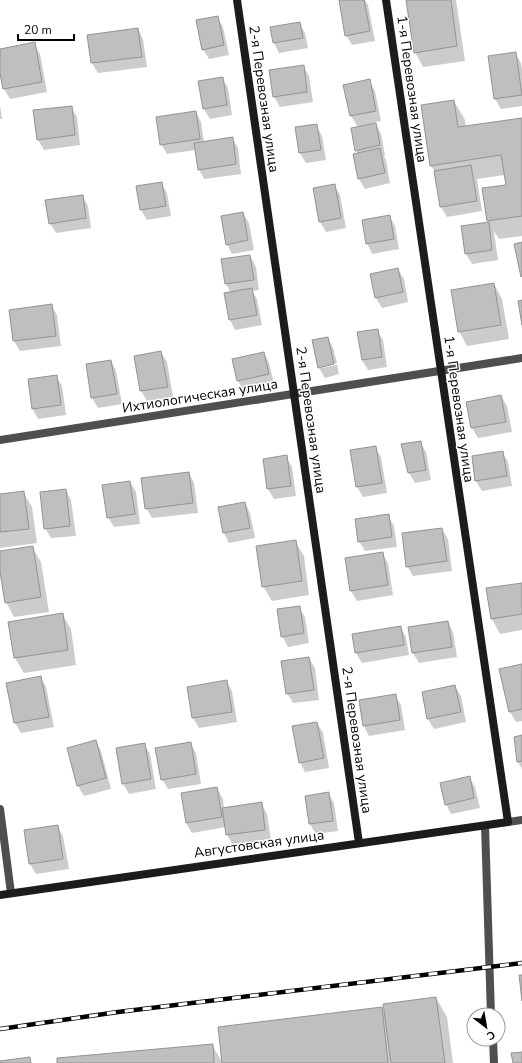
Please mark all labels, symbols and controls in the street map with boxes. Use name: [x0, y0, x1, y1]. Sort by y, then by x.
street label: 1-я Перевозная улица: [392, 14, 432, 164]
scale bar: [18, 16, 74, 42]
text: 20 m: [24, 22, 52, 38]
street label: 2-я Перевозная улица: [244, 24, 284, 174]
street label: 1-я Перевозная улица: [439, 334, 479, 484]
street label: 2-я Перевозная улица: [291, 345, 331, 495]
street label: Ихтиологическая улица: [121, 374, 279, 418]
street label: 2-я Перевозная улица: [337, 665, 377, 815]
street label: Августовская улица: [193, 825, 325, 863]
north arrow: [466, 1007, 506, 1047]
text: С: [483, 1027, 498, 1044]

